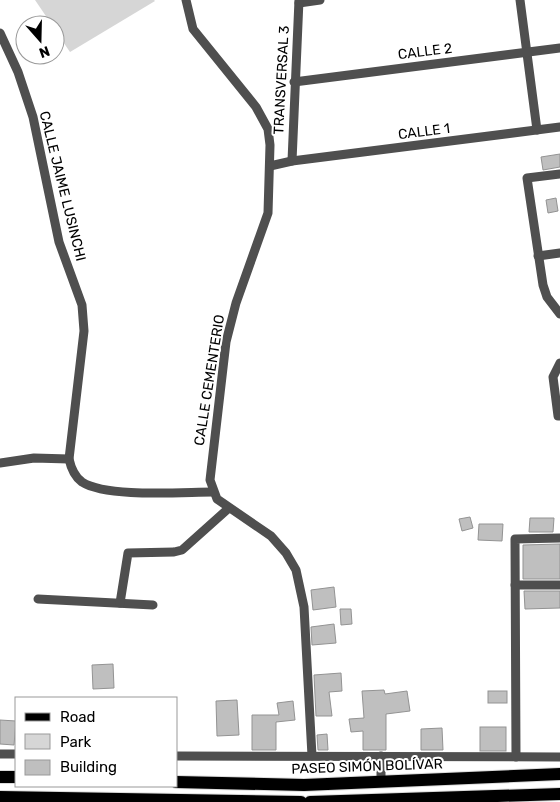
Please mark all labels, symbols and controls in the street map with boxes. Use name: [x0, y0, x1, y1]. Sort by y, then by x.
north arrow: [15, 15, 65, 65]
street label: TRANSVERSAL 3: [270, 25, 293, 135]
street label: CALLE 2: [397, 40, 453, 63]
text: N: [37, 42, 52, 61]
street label: CALLE JAIME LUSINCHI: [36, 109, 89, 263]
street label: CALLE 1: [397, 120, 451, 143]
street label: CALLE CEMENTERIO: [191, 313, 228, 447]
legend: [15, 697, 178, 787]
text: Road: [60, 708, 96, 726]
text: Park: [60, 733, 91, 751]
street label: PASEO SIMÓN BOLÍVAR: [291, 754, 443, 778]
text: Building: [60, 758, 117, 776]

